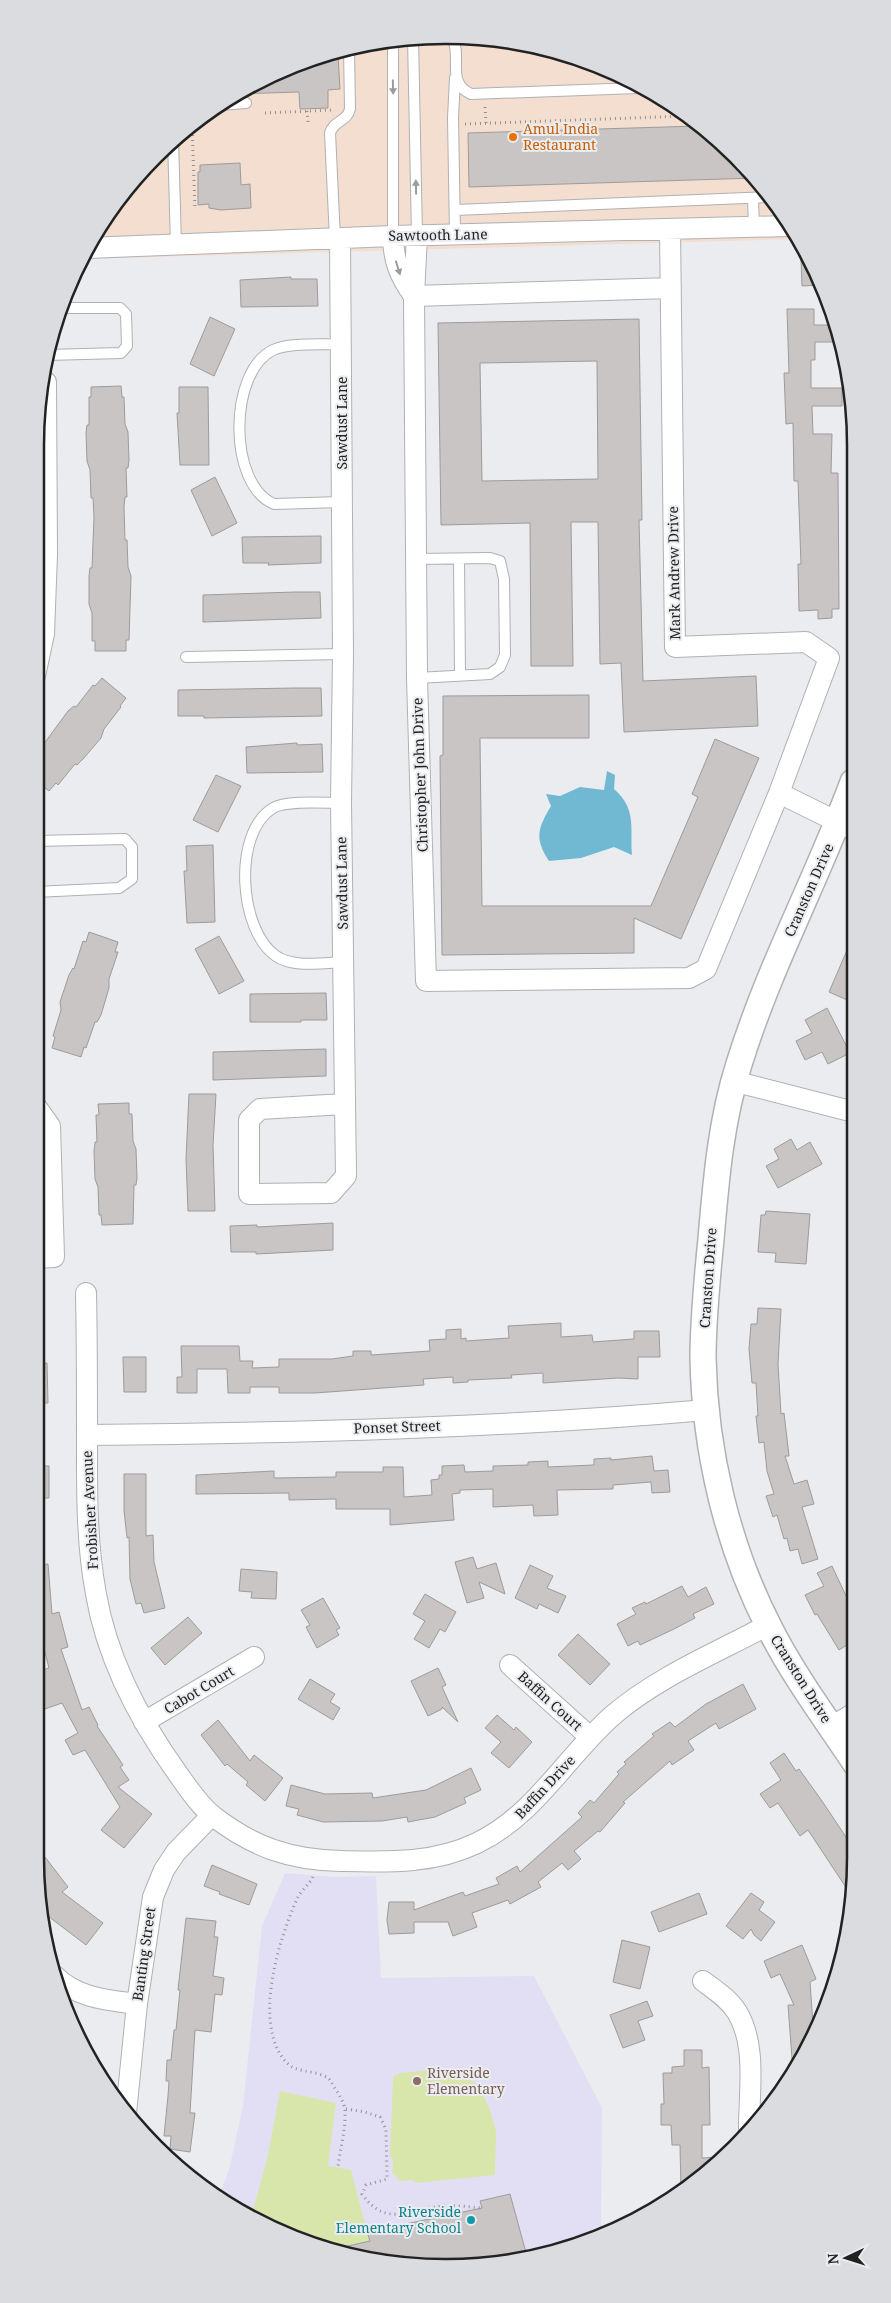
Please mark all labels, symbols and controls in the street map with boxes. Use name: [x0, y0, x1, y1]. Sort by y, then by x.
one-way arrow: [389, 79, 397, 95]
place label: Amul India Restaurant: [523, 119, 598, 154]
marker: Amul India Restaurant: [507, 131, 519, 143]
one-way arrow: [412, 179, 420, 195]
street label: Sawtooth Lane: [388, 224, 488, 245]
one-way arrow: [394, 261, 402, 276]
street label: Sawdust Lane: [332, 376, 351, 470]
street label: Mark Andrew Drive: [663, 506, 684, 640]
street label: Christopher John Drive: [407, 697, 432, 853]
street label: Sawdust Lane: [331, 836, 352, 930]
street label: Cranston Drive: [779, 840, 838, 940]
street label: Cranston Drive: [695, 1227, 720, 1329]
street label: Ponset Street: [353, 1415, 441, 1438]
street label: Frobisher Avenue: [77, 1450, 102, 1570]
street label: Cranston Drive: [767, 1631, 836, 1726]
street label: Cabot Court: [160, 1661, 237, 1718]
street label: Baffin Court: [514, 1667, 587, 1735]
street label: Baffin Drive: [510, 1751, 579, 1823]
street label: Banting Street: [128, 1906, 160, 2002]
place label: Riverside Elementary: [427, 2063, 505, 2098]
marker: Riverside Elementary: [411, 2075, 423, 2087]
place label: Riverside Elementary School: [336, 2202, 462, 2237]
marker: Riverside Elementary School: [465, 2214, 477, 2226]
north arrow: [821, 2233, 871, 2283]
text: N: [823, 2253, 842, 2265]

